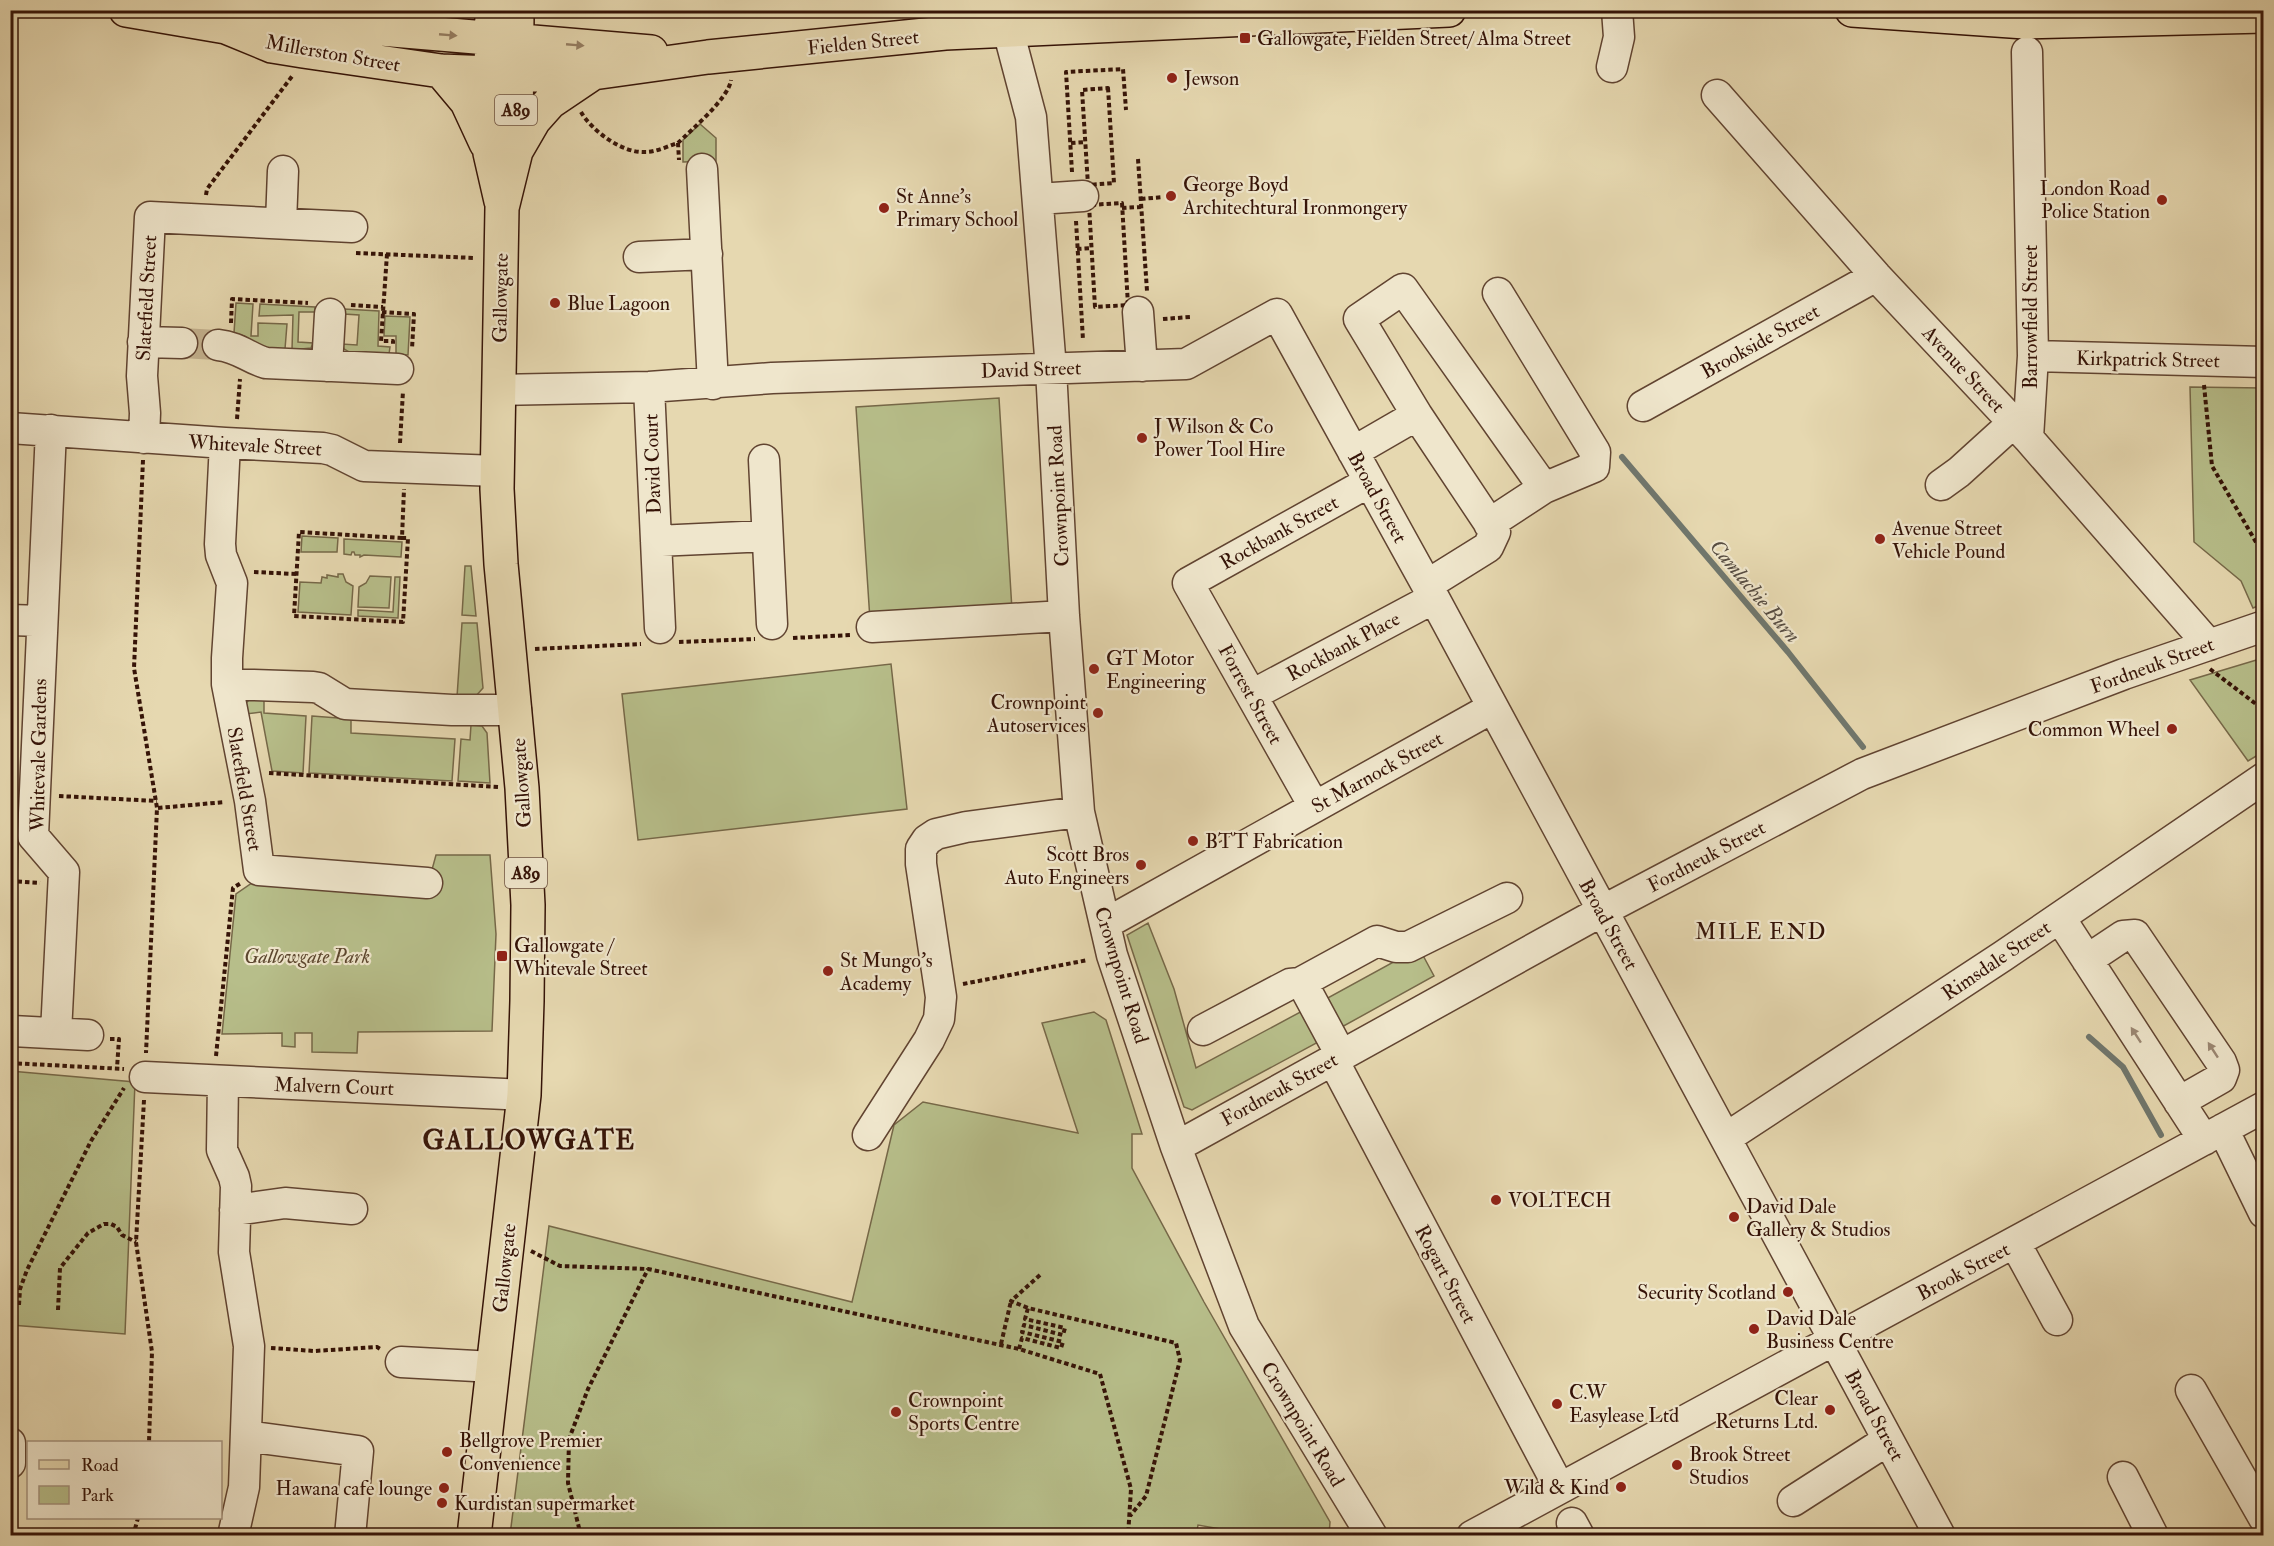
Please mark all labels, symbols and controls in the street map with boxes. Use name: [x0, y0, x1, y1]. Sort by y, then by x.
street label: Fielden Street: [806, 24, 921, 61]
place label: Gallowgate, Fielden Street/ Alma Street: [1257, 26, 1572, 51]
street label: Millerston Street: [264, 29, 403, 78]
one-way arrow: [439, 30, 458, 40]
marker: Gallowgate, Fielden Street/ Alma Street: [1238, 31, 1252, 45]
one-way arrow: [566, 40, 585, 50]
place label: Jewson: [1183, 66, 1239, 91]
marker: Jewson: [1165, 71, 1179, 85]
road number: A89: [495, 95, 537, 125]
place label: George Boyd Architechtural Ironmongery: [1182, 172, 1408, 220]
place label: London Road Police Station: [2040, 176, 2150, 224]
place label: St Anne's Primary School: [896, 184, 1018, 232]
marker: George Boyd Architechtural Ironmongery: [1164, 189, 1178, 203]
marker: London Road Police Station: [2155, 193, 2169, 207]
marker: St Anne's Primary School: [877, 201, 891, 215]
street label: Slatefield Street: [131, 234, 162, 362]
street label: Barrowfield Street: [2018, 244, 2043, 389]
street label: Gallowgate: [487, 253, 514, 343]
place label: Blue Lagoon: [567, 291, 670, 316]
marker: Blue Lagoon: [548, 296, 562, 310]
street label: Brookside Street: [1697, 298, 1824, 384]
street label: Avenue Street: [1916, 320, 2011, 419]
street label: Kirkpatrick Street: [2076, 346, 2221, 374]
street label: David Street: [980, 355, 1082, 384]
street label: David Court: [638, 413, 667, 515]
place label: J Wilson & Co Power Tool Hire: [1153, 414, 1285, 462]
street label: Crownpoint Road: [1042, 424, 1076, 567]
street label: Whitevale Street: [187, 429, 323, 462]
marker: J Wilson & Co Power Tool Hire: [1135, 431, 1149, 445]
street label: Broad Street: [1342, 447, 1413, 548]
street label: Rockbank Street: [1216, 489, 1343, 575]
place label: Avenue Street Vehicle Pound: [1891, 516, 2006, 564]
marker: Avenue Street Vehicle Pound: [1873, 532, 1887, 546]
water label: Camlachie Burn: [1703, 534, 1806, 649]
street label: Rockbank Place: [1282, 606, 1404, 687]
street label: Fordneuk Street: [2087, 631, 2218, 699]
street label: Forrest Street: [1213, 640, 1289, 749]
place label: GT Motor Engineering: [1106, 646, 1207, 694]
marker: GT Motor Engineering: [1087, 662, 1101, 676]
street label: Whitevale Gardens: [25, 678, 52, 833]
place label: Crownpoint Autoservices: [986, 690, 1087, 738]
marker: Crownpoint Autoservices: [1091, 706, 1105, 720]
place label: Common Wheel: [2028, 717, 2160, 742]
marker: Common Wheel: [2165, 722, 2179, 736]
street label: Slatefield Street: [221, 725, 268, 854]
street label: St Marnock Street: [1307, 726, 1448, 819]
street label: Gallowgate: [506, 737, 537, 829]
street label: Fordneuk Street: [1643, 815, 1770, 898]
place label: BTT Fabrication: [1205, 829, 1343, 854]
marker: BTT Fabrication: [1186, 834, 1200, 848]
place label: Scott Bros Auto Engineers: [1004, 842, 1129, 890]
road number: A89: [505, 858, 547, 888]
marker: Scott Bros Auto Engineers: [1134, 858, 1148, 872]
street label: Broad Street: [1573, 874, 1644, 975]
street label: Crownpoint Road: [1088, 904, 1154, 1047]
street label: Rimsdale Street: [1937, 915, 2056, 1006]
district label: MILE END: [1695, 918, 1827, 946]
place label: Gallowgate / Whitevale Street: [513, 933, 648, 981]
park label: Gallowgate Park: [244, 944, 370, 969]
place label: St Mungo's Academy: [839, 948, 933, 996]
marker: Gallowgate / Whitevale Street: [495, 949, 509, 963]
marker: St Mungo's Academy: [821, 964, 835, 978]
one-way arrow: [2130, 1027, 2141, 1044]
one-way arrow: [2207, 1043, 2219, 1059]
street label: Fordneuk Street: [1216, 1047, 1343, 1132]
street label: Malvern Court: [274, 1072, 395, 1101]
district label: GALLOWGATE: [423, 1125, 635, 1157]
place label: VOLTECH: [1508, 1188, 1611, 1213]
marker: VOLTECH: [1489, 1193, 1503, 1207]
place label: David Dale Gallery & Studios: [1746, 1194, 1891, 1242]
marker: David Dale Gallery & Studios: [1727, 1210, 1741, 1224]
street label: Rogart Street: [1409, 1221, 1482, 1328]
street label: Gallowgate: [487, 1222, 522, 1314]
street label: Brook Street: [1913, 1236, 2014, 1306]
place label: Security Scotland: [1637, 1280, 1776, 1305]
marker: Security Scotland: [1781, 1285, 1795, 1299]
place label: David Dale Business Centre: [1766, 1306, 1894, 1354]
marker: David Dale Business Centre: [1747, 1322, 1761, 1336]
street label: Crownpoint Road: [1255, 1357, 1350, 1492]
street label: Broad Street: [1839, 1365, 1910, 1466]
place label: C.W Easylease Ltd: [1569, 1380, 1679, 1428]
place label: Clear Returns Ltd.: [1715, 1386, 1819, 1434]
place label: Crownpoint Sports Centre: [908, 1388, 1019, 1437]
marker: C.W Easylease Ltd: [1550, 1397, 1564, 1411]
marker: Clear Returns Ltd.: [1823, 1403, 1837, 1417]
marker: Crownpoint Sports Centre: [889, 1405, 903, 1419]
place label: Bellgrove Premier Convenience: [459, 1428, 603, 1476]
legend: [27, 1441, 222, 1519]
place label: Brook Street Studios: [1689, 1442, 1791, 1490]
marker: Bellgrove Premier Convenience: [440, 1445, 454, 1459]
text: Road: [81, 1454, 119, 1477]
marker: Brook Street Studios: [1670, 1458, 1684, 1472]
place label: Wild & Kind: [1503, 1475, 1609, 1500]
place label: Hawana cafe lounge: [276, 1476, 432, 1501]
marker: Wild & Kind: [1614, 1480, 1628, 1494]
marker: Hawana cafe lounge: [437, 1481, 451, 1495]
text: Park: [81, 1484, 114, 1507]
place label: Kurdistan supermarket: [454, 1491, 635, 1517]
marker: Kurdistan supermarket: [435, 1496, 449, 1510]

